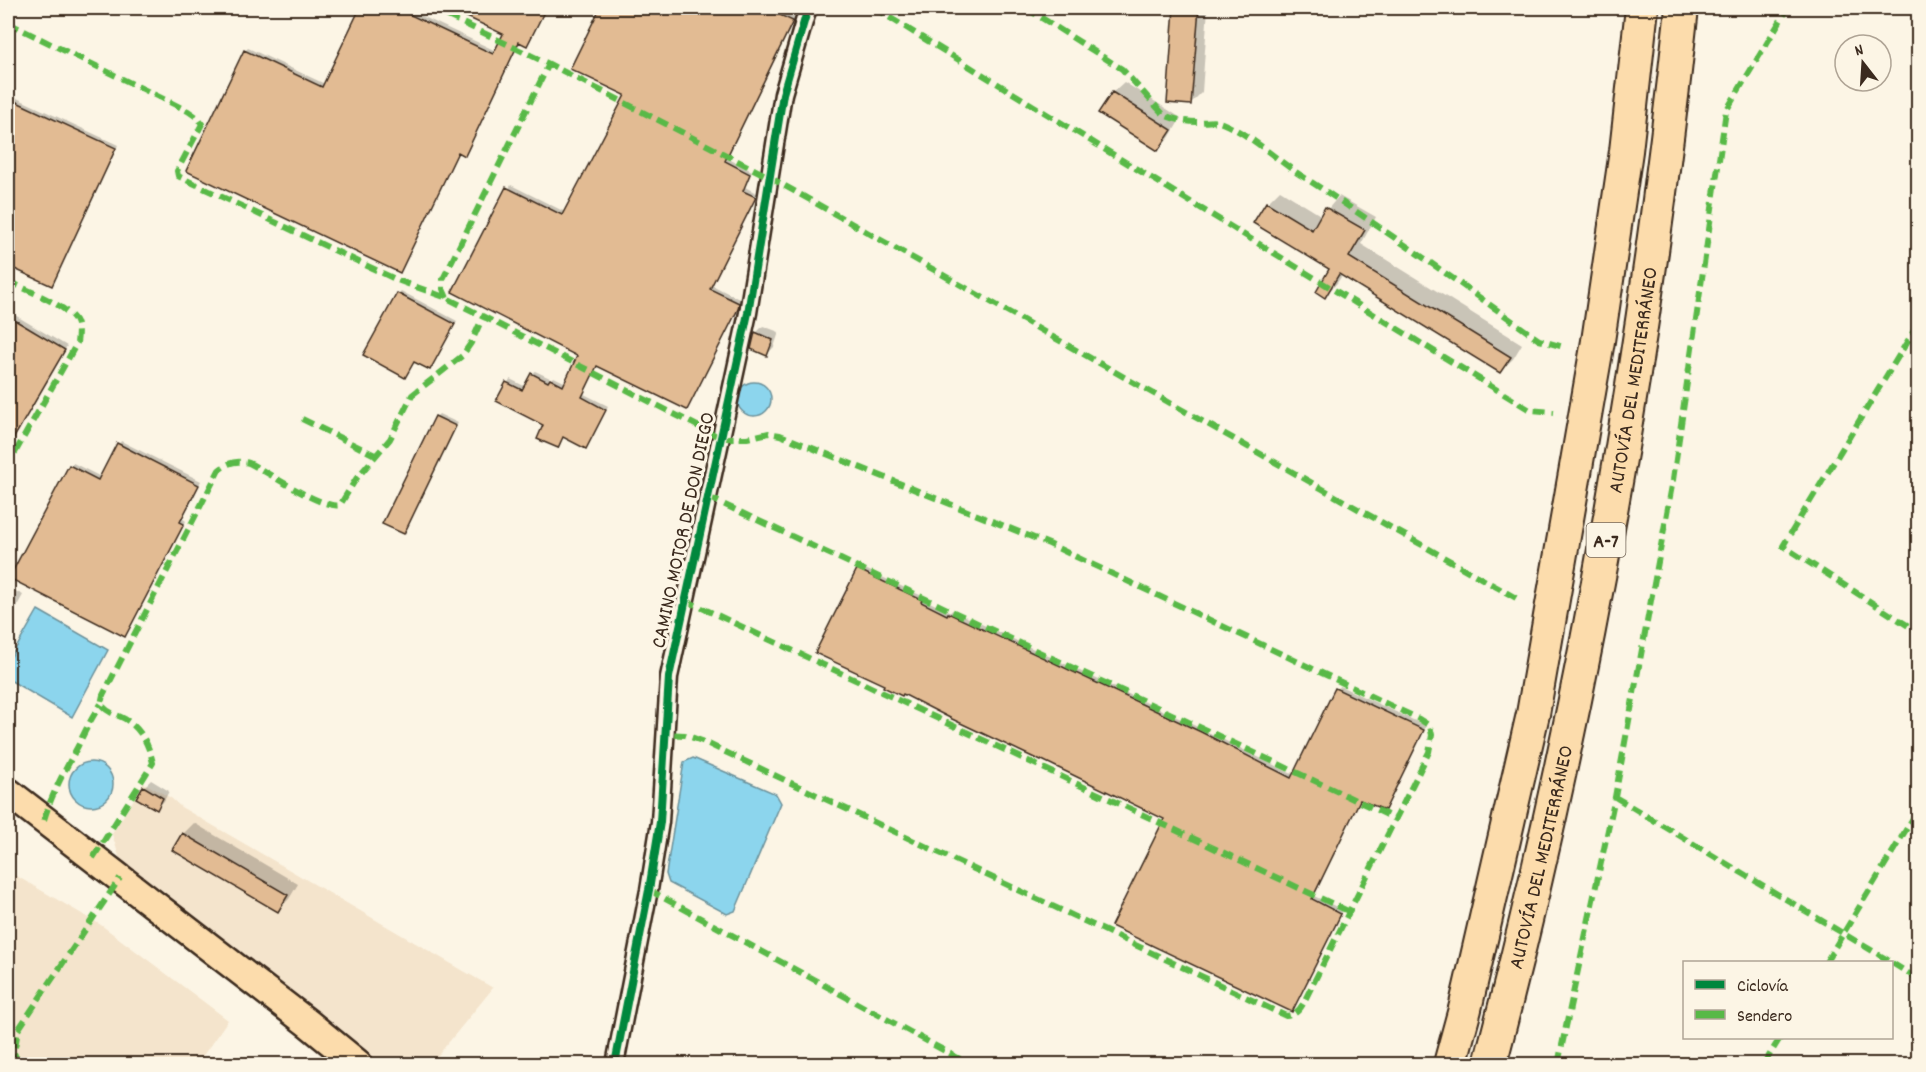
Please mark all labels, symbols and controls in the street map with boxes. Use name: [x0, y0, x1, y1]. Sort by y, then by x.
north arrow: [1833, 33, 1893, 93]
text: N: [1852, 39, 1867, 63]
street label: AUTOVÍA DEL MEDITERRÁNEO: [1602, 265, 1668, 496]
street label: CAMINO MOTOR DE DON DIEGO: [645, 410, 725, 651]
road number: A-7: [1586, 523, 1626, 557]
street label: AUTOVÍA DEL MEDITERRÁNEO: [1503, 743, 1583, 973]
legend: [1683, 961, 1893, 1039]
text: Ciclovía: [1737, 975, 1789, 1000]
text: Sendero: [1737, 1005, 1792, 1030]

